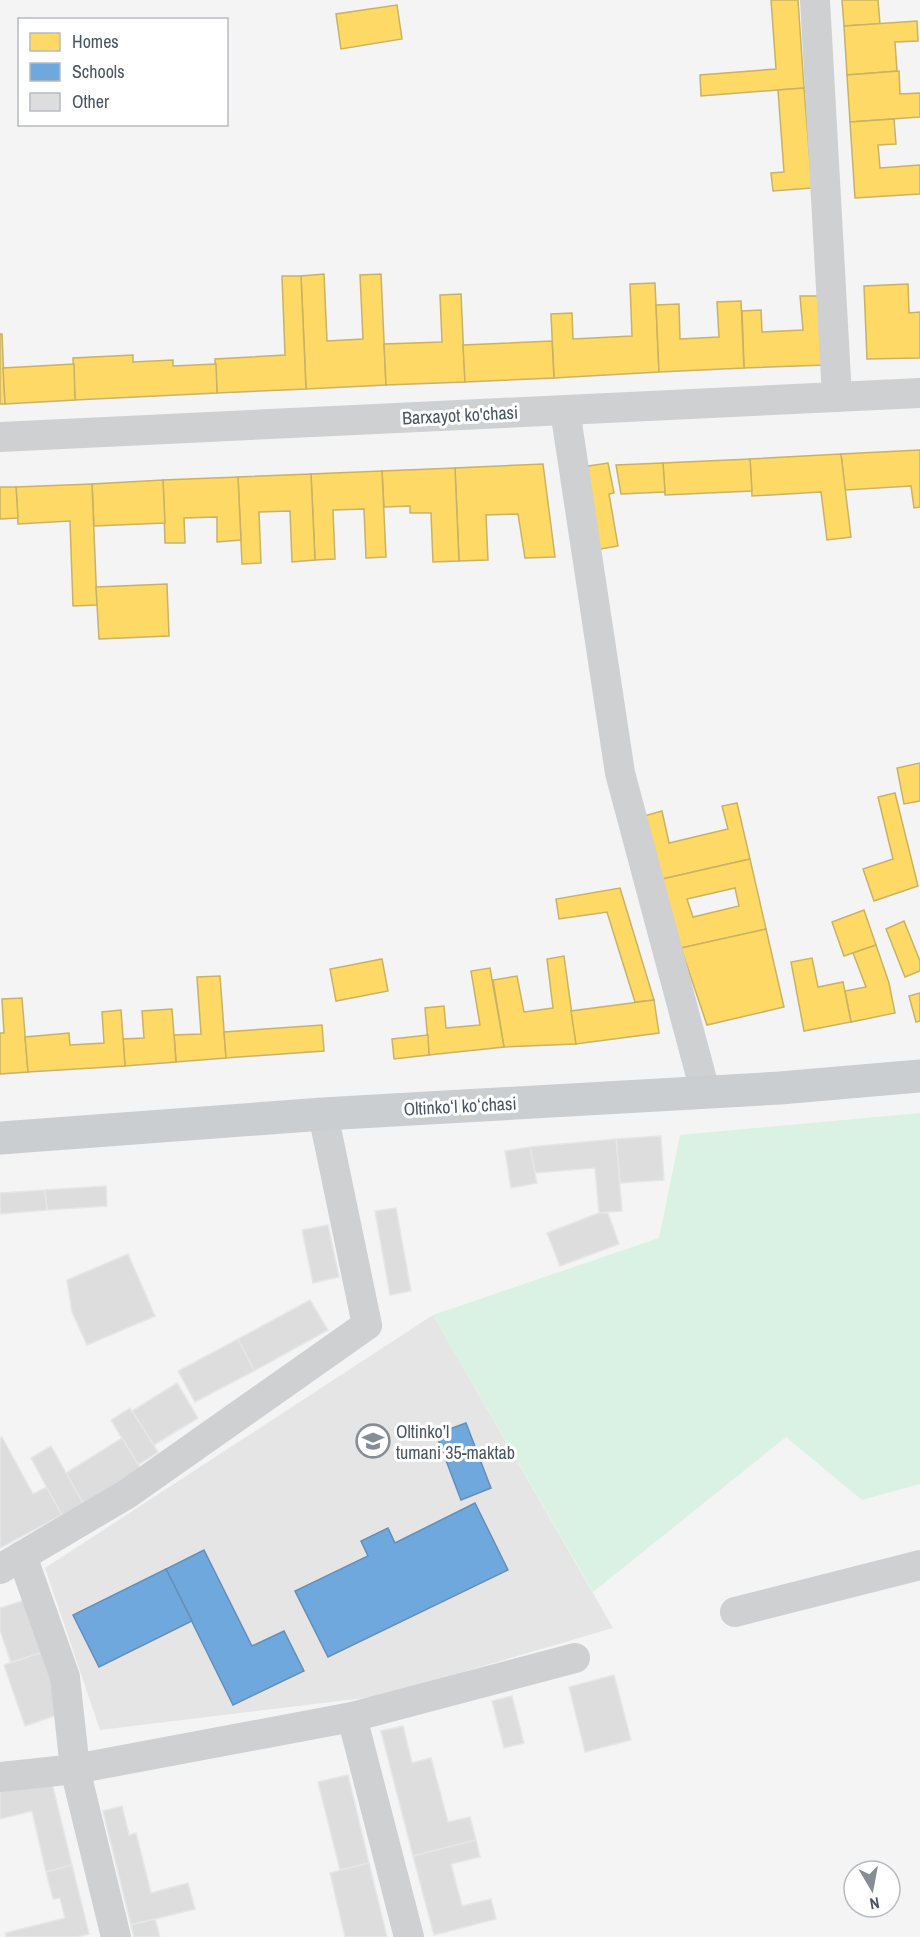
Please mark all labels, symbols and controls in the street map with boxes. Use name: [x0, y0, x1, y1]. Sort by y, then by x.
legend: [18, 18, 228, 126]
text: Homes: [72, 29, 119, 54]
text: Schools: [72, 59, 125, 84]
text: Other: [72, 89, 109, 114]
street label: Barxayot ko'chasi: [401, 399, 519, 431]
street label: Oltinkoʻl koʻchasi: [403, 1091, 517, 1121]
place label: Oltinko’l tumani 35-maktab: [396, 1419, 515, 1465]
school or university icon: Oltinko’l tumani 35-maktab: [355, 1423, 391, 1459]
north arrow: [842, 1859, 902, 1919]
text: N: [868, 1892, 881, 1915]

